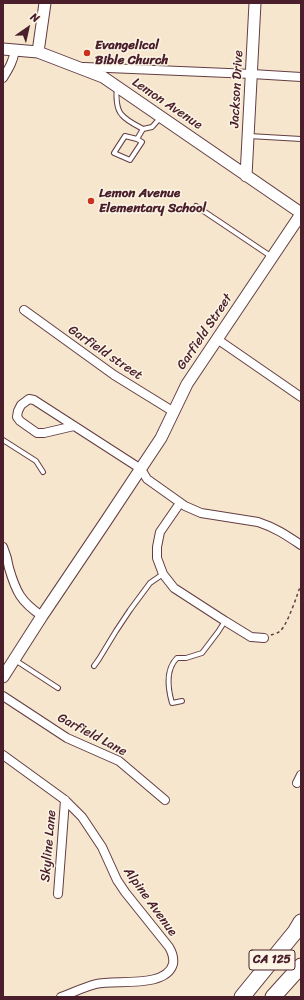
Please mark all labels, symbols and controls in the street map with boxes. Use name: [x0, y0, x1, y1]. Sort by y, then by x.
north arrow: [8, 8, 48, 48]
text: N: [27, 8, 43, 28]
place label: Evangelical Bible Church: [95, 38, 168, 69]
marker: Evangelical Bible Church: [82, 48, 92, 58]
street label: Jackson Drive: [227, 50, 247, 128]
street label: Lemon Avenue: [129, 75, 205, 133]
place label: Lemon Avenue Elementary School: [99, 186, 206, 217]
marker: Lemon Avenue Elementary School: [86, 196, 96, 206]
street label: Garfield Street: [174, 291, 236, 373]
street label: Garfield street: [65, 322, 145, 384]
street label: Garfield Lane: [55, 710, 129, 760]
street label: Skyline Lane: [38, 809, 60, 883]
street label: Alpine Avenue: [120, 865, 180, 939]
road number: CA 125: [249, 950, 295, 970]

